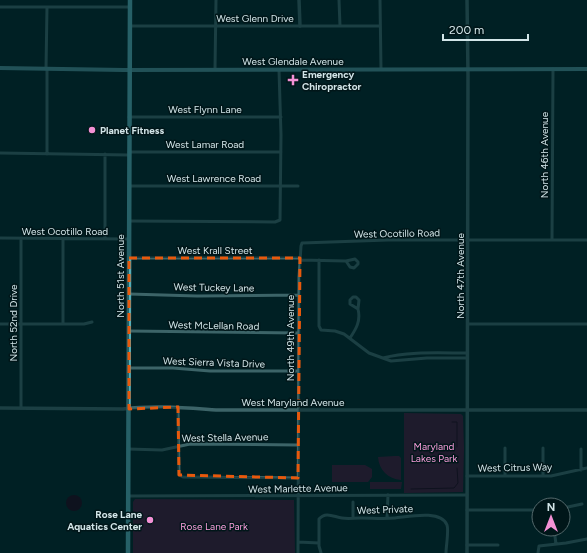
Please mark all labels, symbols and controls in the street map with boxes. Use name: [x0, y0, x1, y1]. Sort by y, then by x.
street label: West Glenn Drive: [216, 12, 294, 25]
scale bar: [443, 16, 528, 42]
text: 200 m: [449, 23, 484, 37]
street label: West Glendale Avenue: [242, 55, 344, 68]
place label: Emergency Chiropractor: [302, 68, 361, 93]
marker: Emergency Chiropractor: [287, 74, 299, 86]
street label: West Flynn Lane: [168, 103, 242, 116]
street label: North 46th Avenue: [538, 111, 551, 198]
place label: Planet Fitness: [100, 124, 164, 137]
marker: Planet Fitness: [87, 125, 97, 135]
street label: West Lamar Road: [166, 138, 244, 151]
street label: West Lawrence Road: [167, 172, 261, 185]
street label: West Ocotillo Road: [22, 225, 108, 238]
street label: West Ocotillo Road: [354, 226, 440, 241]
street label: North 47th Avenue: [454, 232, 467, 319]
street label: North 51st Avenue: [114, 234, 127, 318]
street label: West Krall Street: [178, 244, 253, 257]
street label: West Tuckey Lane: [174, 280, 255, 295]
street label: North 52nd Drive: [7, 284, 20, 362]
street label: North 49th Avenue: [284, 294, 297, 381]
street label: West McLellan Road: [169, 318, 260, 333]
street label: West Sierra Vista Drive: [163, 354, 266, 371]
street label: West Maryland Avenue: [242, 396, 345, 409]
street label: West Stella Avenue: [182, 430, 269, 445]
park label: Maryland Lakes Park: [411, 440, 457, 465]
street label: West Citrus Way: [478, 460, 553, 475]
street label: West Marlette Avenue: [248, 481, 348, 496]
north arrow: [531, 497, 571, 537]
text: N: [547, 501, 555, 514]
street label: West Private: [357, 502, 414, 517]
place label: Rose Lane Aquatics Center: [67, 508, 142, 533]
marker: Rose Lane Aquatics Center: [145, 515, 155, 525]
park label: Rose Lane Park: [180, 520, 248, 533]

